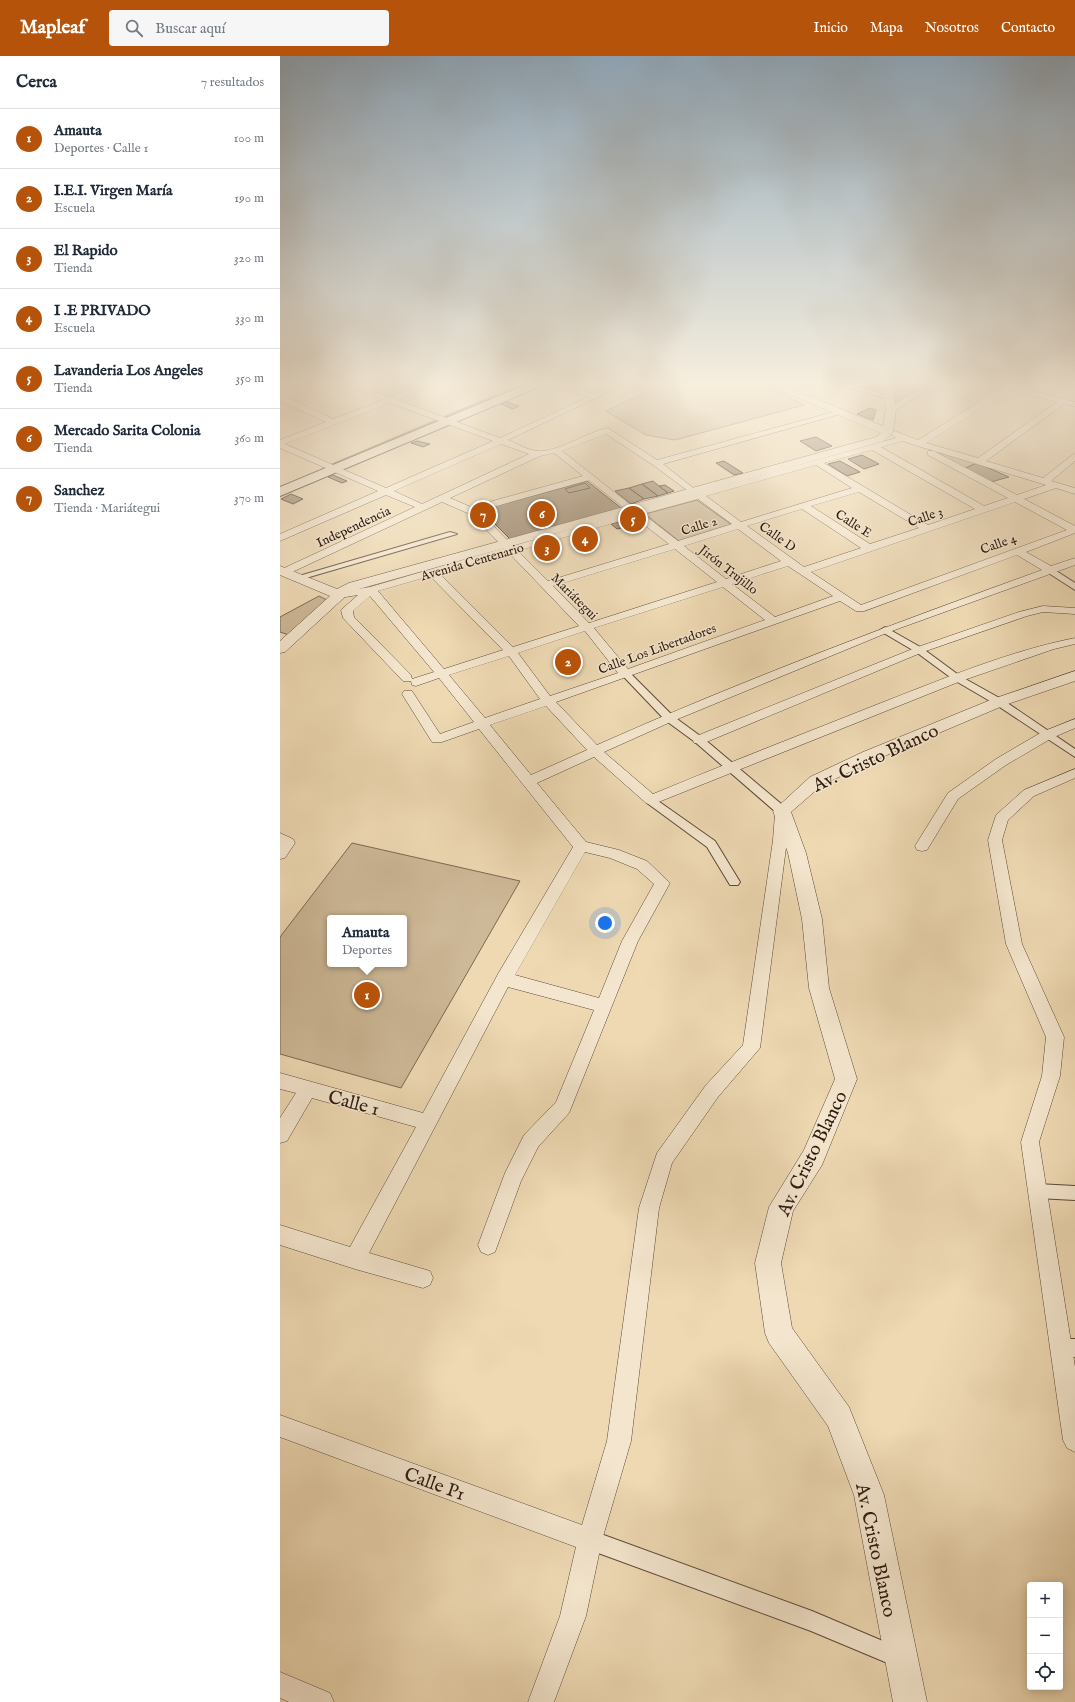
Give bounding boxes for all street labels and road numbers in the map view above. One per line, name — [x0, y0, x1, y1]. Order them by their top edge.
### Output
street label: Independencia — [314, 503, 394, 552]
street label: Calle 3 — [906, 504, 945, 531]
street label: Calle E — [832, 506, 874, 542]
street label: Calle 2 — [679, 513, 720, 540]
street label: Calle D — [755, 518, 799, 556]
street label: Calle 4 — [978, 530, 1019, 559]
street label: Avenida Centenario — [418, 540, 526, 586]
street label: Jirón Trujillo — [693, 540, 761, 599]
street label: Mariátegui — [547, 570, 601, 624]
street label: Calle Los Libertadores — [596, 620, 719, 679]
street label: Av. Cristo Blanco — [808, 719, 943, 799]
street label: Calle 1 — [325, 1086, 382, 1122]
street label: Av. Cristo Blanco — [772, 1087, 853, 1221]
street label: Calle P1 — [401, 1463, 468, 1507]
street label: Av. Cristo Blanco — [849, 1480, 901, 1620]

